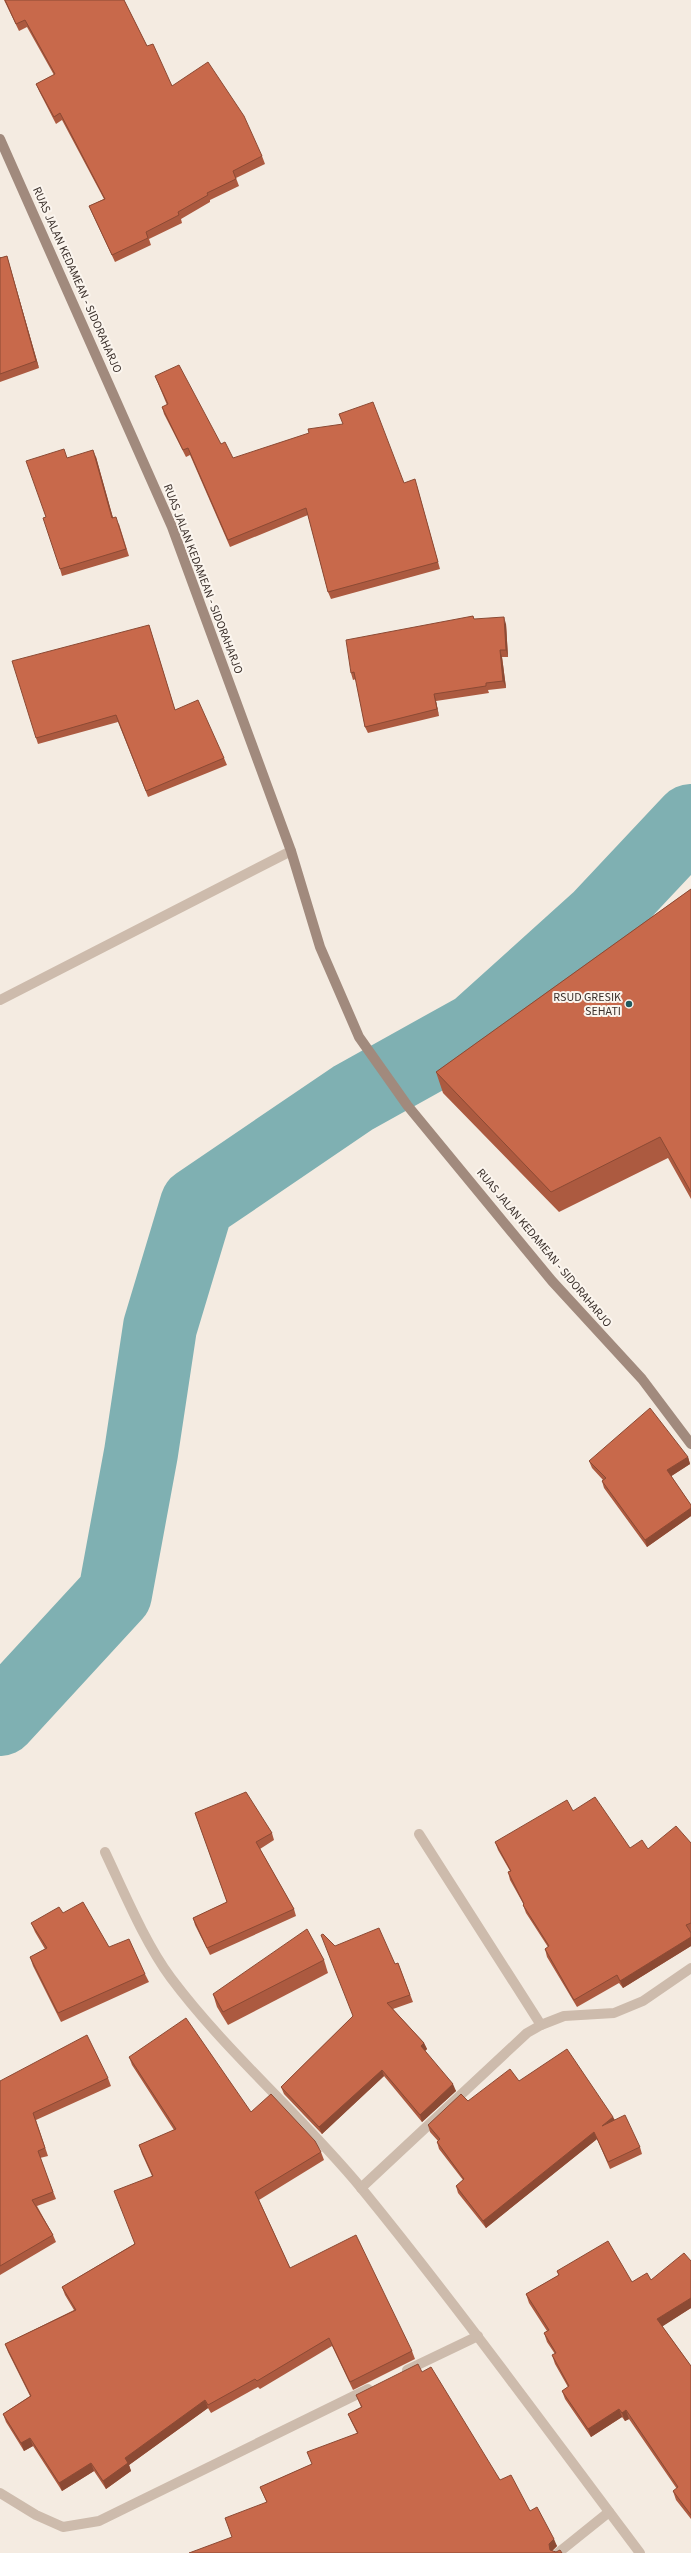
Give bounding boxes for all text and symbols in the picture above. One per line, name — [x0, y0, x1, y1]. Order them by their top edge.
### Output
street label: RUAS JALAN KEDAMEAN - SIDORAHARJO — [28, 184, 126, 376]
street label: RUAS JALAN KEDAMEAN - SIDORAHARJO — [159, 482, 247, 677]
place label: RSUD GRESIK SEHATI — [553, 989, 621, 1020]
marker: RSUD GRESIK SEHATI — [624, 999, 634, 1009]
street label: RUAS JALAN KEDAMEAN - SIDORAHARJO — [472, 1165, 616, 1331]

